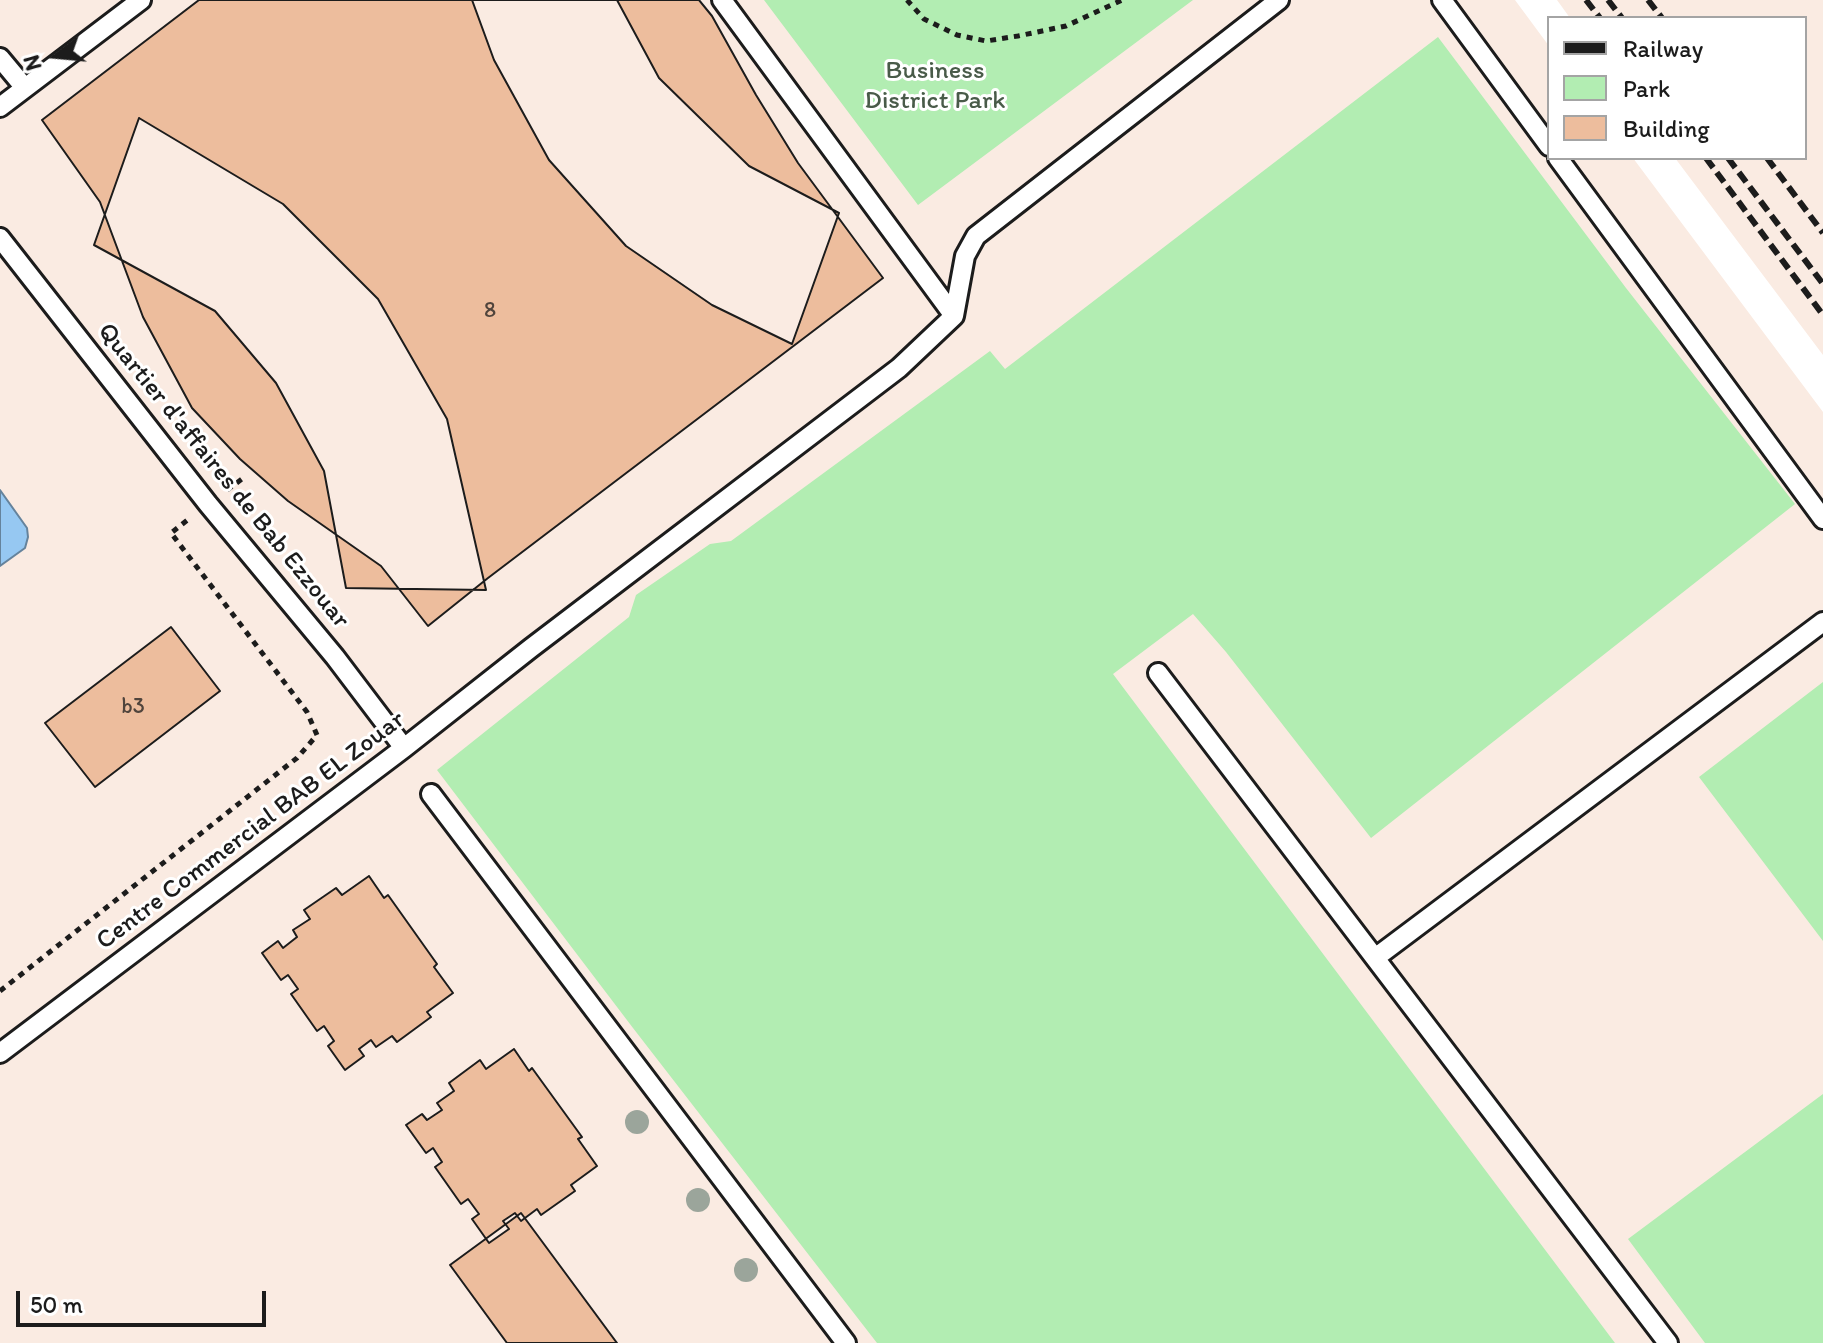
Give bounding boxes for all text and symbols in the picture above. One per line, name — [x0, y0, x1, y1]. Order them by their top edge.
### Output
north arrow — [16, 16, 96, 96]
legend — [1547, 16, 1807, 160]
text: Railway — [1623, 34, 1703, 63]
text: N — [17, 52, 47, 74]
park label: Business District Park — [864, 55, 1006, 116]
text: Park — [1623, 74, 1670, 103]
text: Building — [1623, 114, 1710, 143]
house number: 8 — [484, 298, 496, 324]
street label: Quartier d'affaires de Bab Ezzouar — [90, 317, 356, 635]
house number: b3 — [121, 694, 145, 720]
street label: Centre Commercial BAB EL Zouar — [91, 705, 411, 957]
scale bar — [20, 1275, 270, 1325]
text: 50 m — [30, 1290, 83, 1319]

